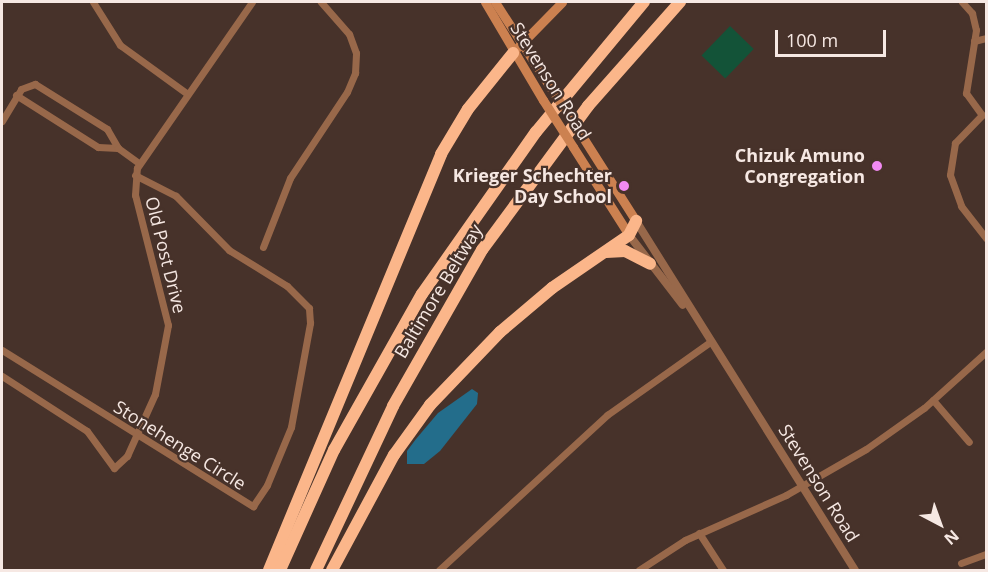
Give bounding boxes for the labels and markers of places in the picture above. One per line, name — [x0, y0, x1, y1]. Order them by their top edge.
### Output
place label: Chizuk Amuno Congregation — [735, 145, 865, 188]
marker: Chizuk Amuno Congregation — [870, 159, 884, 173]
place label: Krieger Schechter Day School — [453, 165, 612, 207]
marker: Krieger Schechter Day School — [617, 179, 631, 193]

